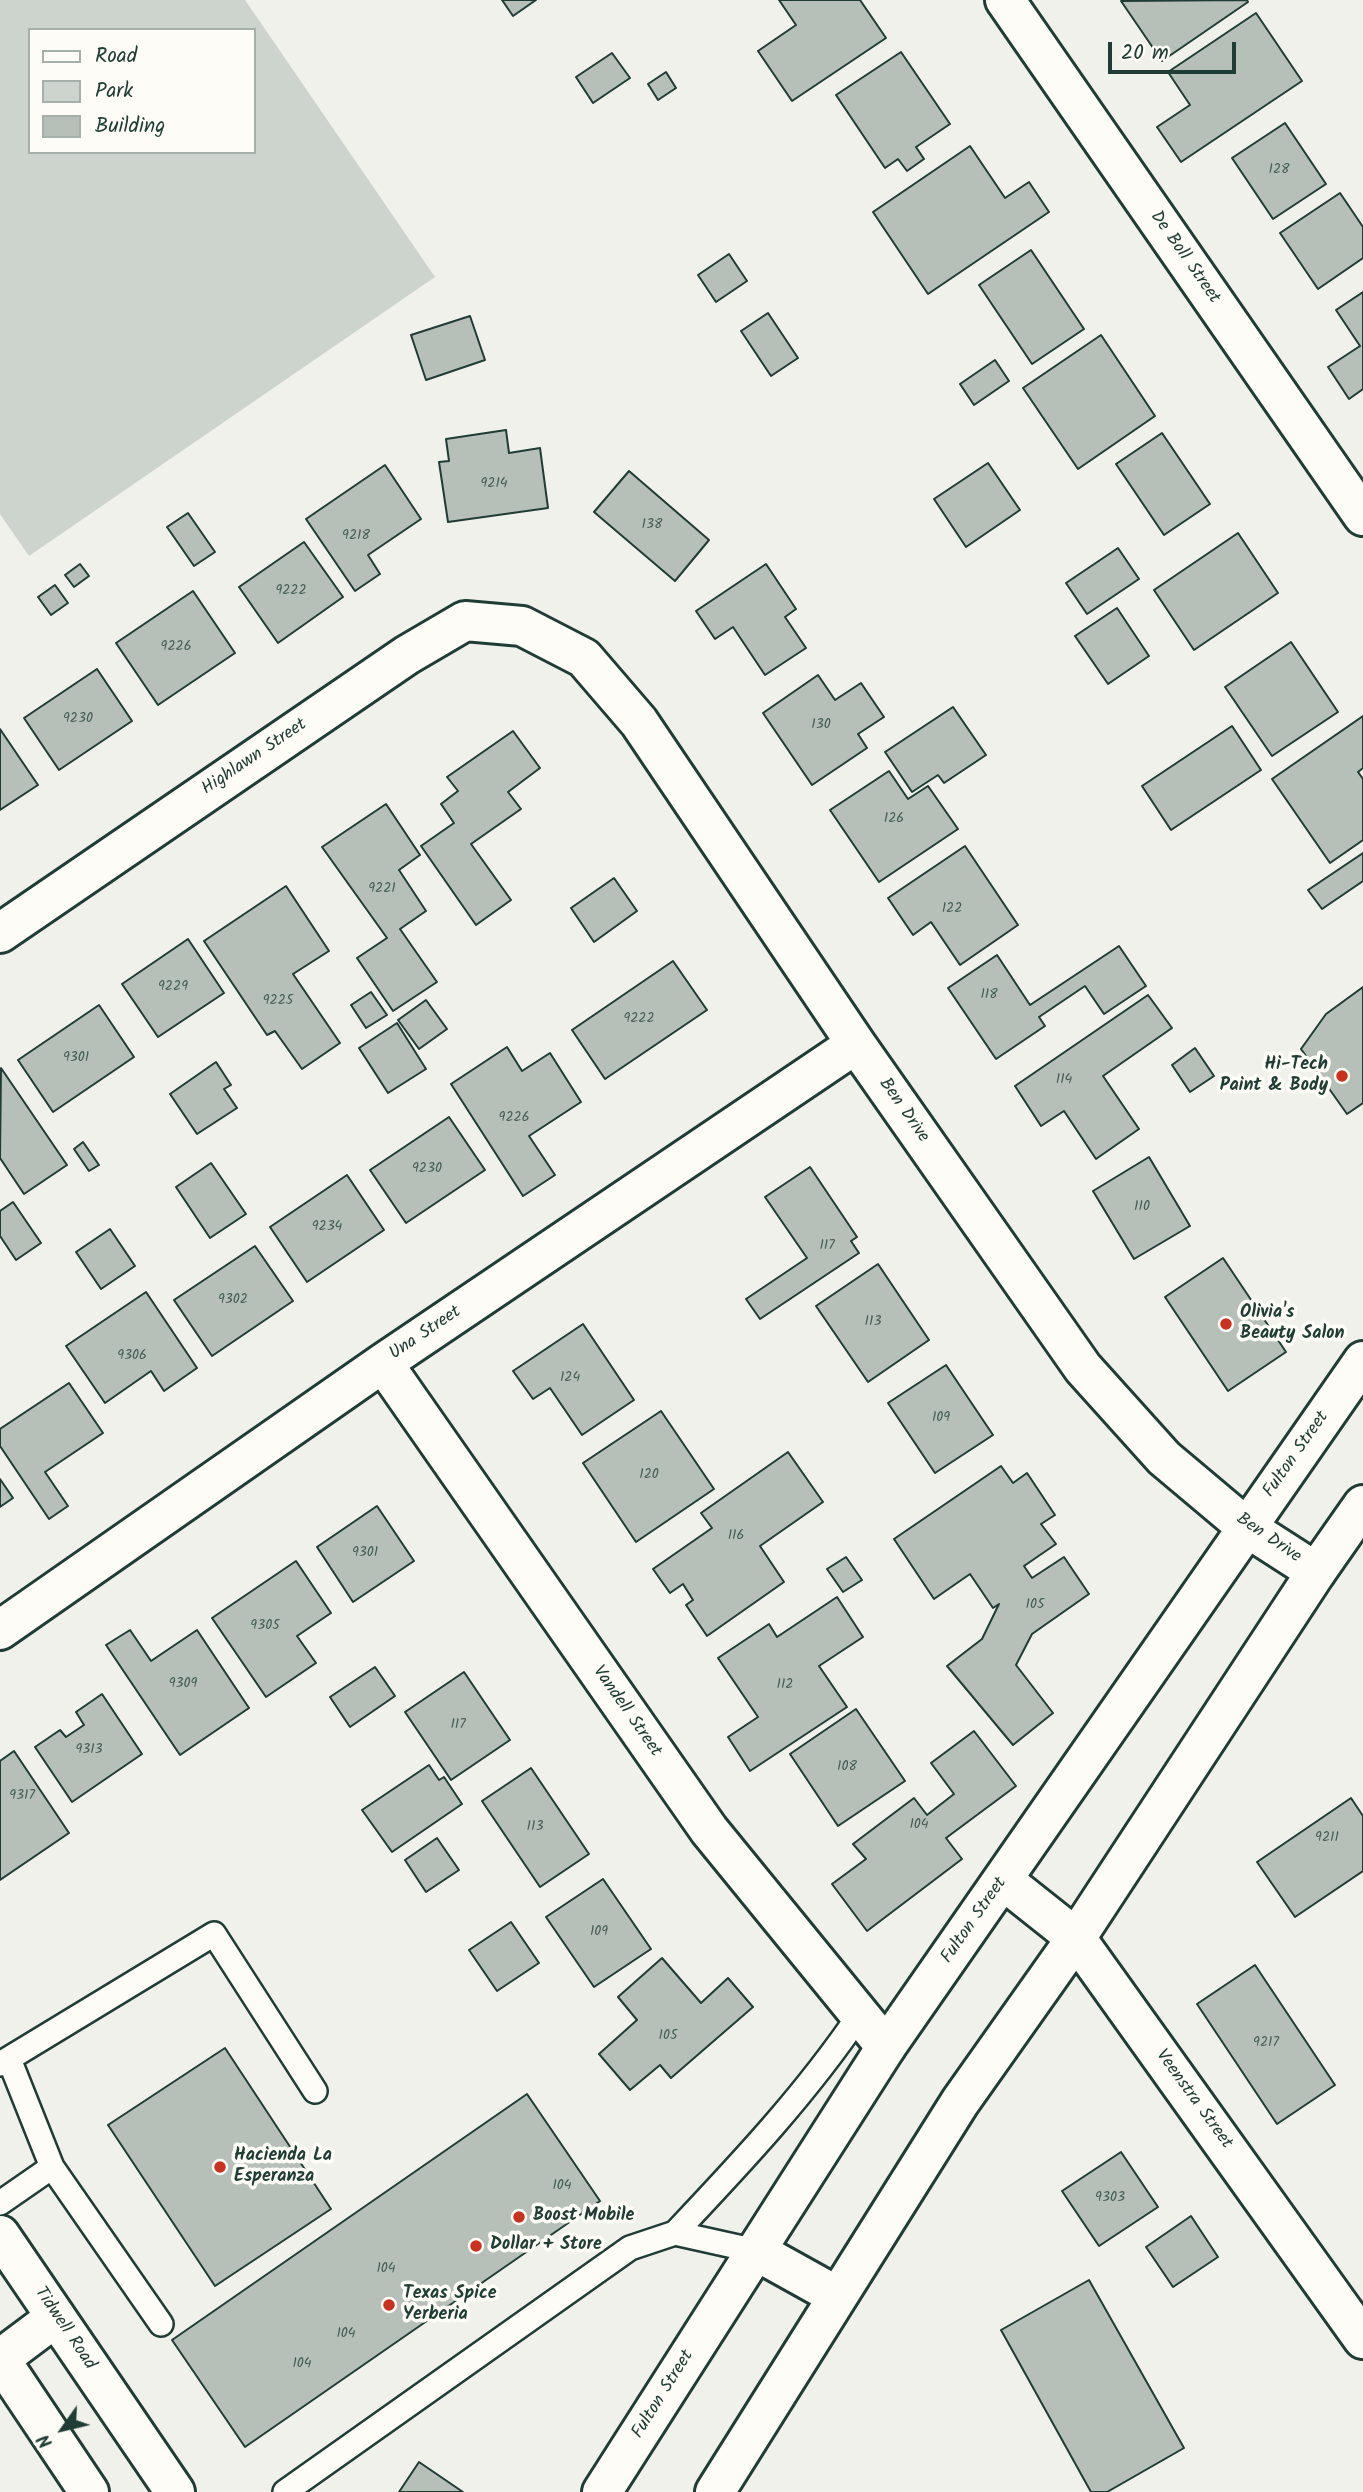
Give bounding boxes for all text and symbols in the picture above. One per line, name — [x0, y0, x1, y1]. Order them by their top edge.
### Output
legend — [28, 28, 256, 154]
scale bar — [1111, 28, 1239, 72]
text: 20 m — [1121, 37, 1169, 70]
text: Road — [95, 40, 137, 73]
text: Park — [95, 75, 133, 108]
text: Building — [95, 110, 165, 143]
house number: 128 — [1269, 163, 1289, 179]
street label: De Boll Street — [1144, 207, 1224, 309]
house number: 9214 — [480, 477, 508, 493]
house number: 138 — [642, 518, 662, 534]
house number: 9218 — [342, 529, 370, 545]
house number: 9222 — [275, 584, 307, 600]
house number: 9226 — [161, 640, 191, 656]
house number: 9230 — [63, 712, 93, 728]
street label: Highlawn Street — [198, 715, 312, 801]
house number: 130 — [811, 718, 831, 734]
house number: 126 — [884, 812, 904, 828]
house number: 9221 — [368, 882, 396, 898]
house number: 122 — [942, 902, 962, 918]
house number: 9229 — [158, 980, 188, 996]
house number: 118 — [980, 988, 998, 1004]
house number: 9225 — [263, 994, 293, 1010]
house number: 9222 — [623, 1012, 655, 1028]
house number: 9301 — [63, 1051, 89, 1067]
place label: Hi-Tech Paint & Body — [1220, 1055, 1328, 1098]
marker: Hi-Tech Paint & Body — [1334, 1068, 1350, 1084]
house number: 114 — [1056, 1073, 1072, 1089]
street label: Ben Drive — [873, 1075, 933, 1147]
house number: 9226 — [499, 1111, 529, 1127]
house number: 9230 — [412, 1162, 442, 1178]
house number: 110 — [1134, 1200, 1150, 1216]
house number: 9234 — [312, 1220, 342, 1236]
house number: 117 — [819, 1239, 835, 1255]
house number: 9302 — [218, 1293, 248, 1309]
street label: Una Street — [386, 1302, 466, 1366]
place label: Olivia's Beauty Salon — [1240, 1303, 1344, 1346]
house number: 113 — [865, 1315, 881, 1331]
marker: Olivia's Beauty Salon — [1218, 1316, 1234, 1332]
house number: 9306 — [117, 1349, 147, 1365]
house number: 124 — [560, 1371, 580, 1387]
street label: Fulton Street — [1259, 1408, 1335, 1502]
house number: 109 — [932, 1411, 950, 1427]
house number: 120 — [639, 1468, 659, 1484]
street label: Ben Drive — [1231, 1509, 1305, 1569]
house number: 116 — [728, 1529, 744, 1545]
house number: 9301 — [352, 1546, 378, 1562]
house number: 105 — [1026, 1598, 1044, 1614]
house number: 9305 — [250, 1619, 280, 1635]
street label: Vandell Street — [587, 1662, 665, 1762]
house number: 9309 — [169, 1677, 197, 1693]
house number: 112 — [777, 1678, 793, 1694]
house number: 117 — [450, 1718, 466, 1734]
house number: 9313 — [75, 1743, 103, 1759]
house number: 108 — [837, 1760, 857, 1776]
house number: 9317 — [9, 1789, 35, 1805]
house number: 104 — [909, 1818, 929, 1834]
house number: 113 — [527, 1820, 543, 1836]
house number: 9211 — [1315, 1831, 1339, 1847]
street label: Fulton Street — [937, 1874, 1013, 1968]
house number: 109 — [590, 1925, 608, 1941]
house number: 105 — [659, 2029, 677, 2045]
house number: 9217 — [1253, 2036, 1279, 2052]
street label: Veenstra Street — [1150, 2046, 1236, 2154]
place label: Hacienda La Esperanza — [234, 2146, 332, 2188]
marker: Hacienda La Esperanza — [212, 2159, 228, 2175]
house number: 104 — [552, 2179, 572, 2195]
house number: 9303 — [1095, 2191, 1125, 2207]
place label: Boost Mobile — [533, 2206, 634, 2228]
marker: Boost Mobile — [511, 2209, 527, 2225]
place label: Dollar + Store — [490, 2235, 602, 2257]
marker: Dollar + Store — [468, 2238, 484, 2254]
house number: 104 — [376, 2262, 396, 2278]
street label: Tidwell Road — [28, 2283, 100, 2375]
place label: Texas Spice Yerberia — [403, 2284, 497, 2326]
marker: Texas Spice Yerberia — [381, 2297, 397, 2313]
house number: 104 — [336, 2327, 356, 2343]
street label: Fulton Street — [628, 2347, 700, 2443]
house number: 104 — [292, 2357, 312, 2373]
north arrow — [28, 2394, 98, 2464]
text: N — [30, 2427, 61, 2454]

